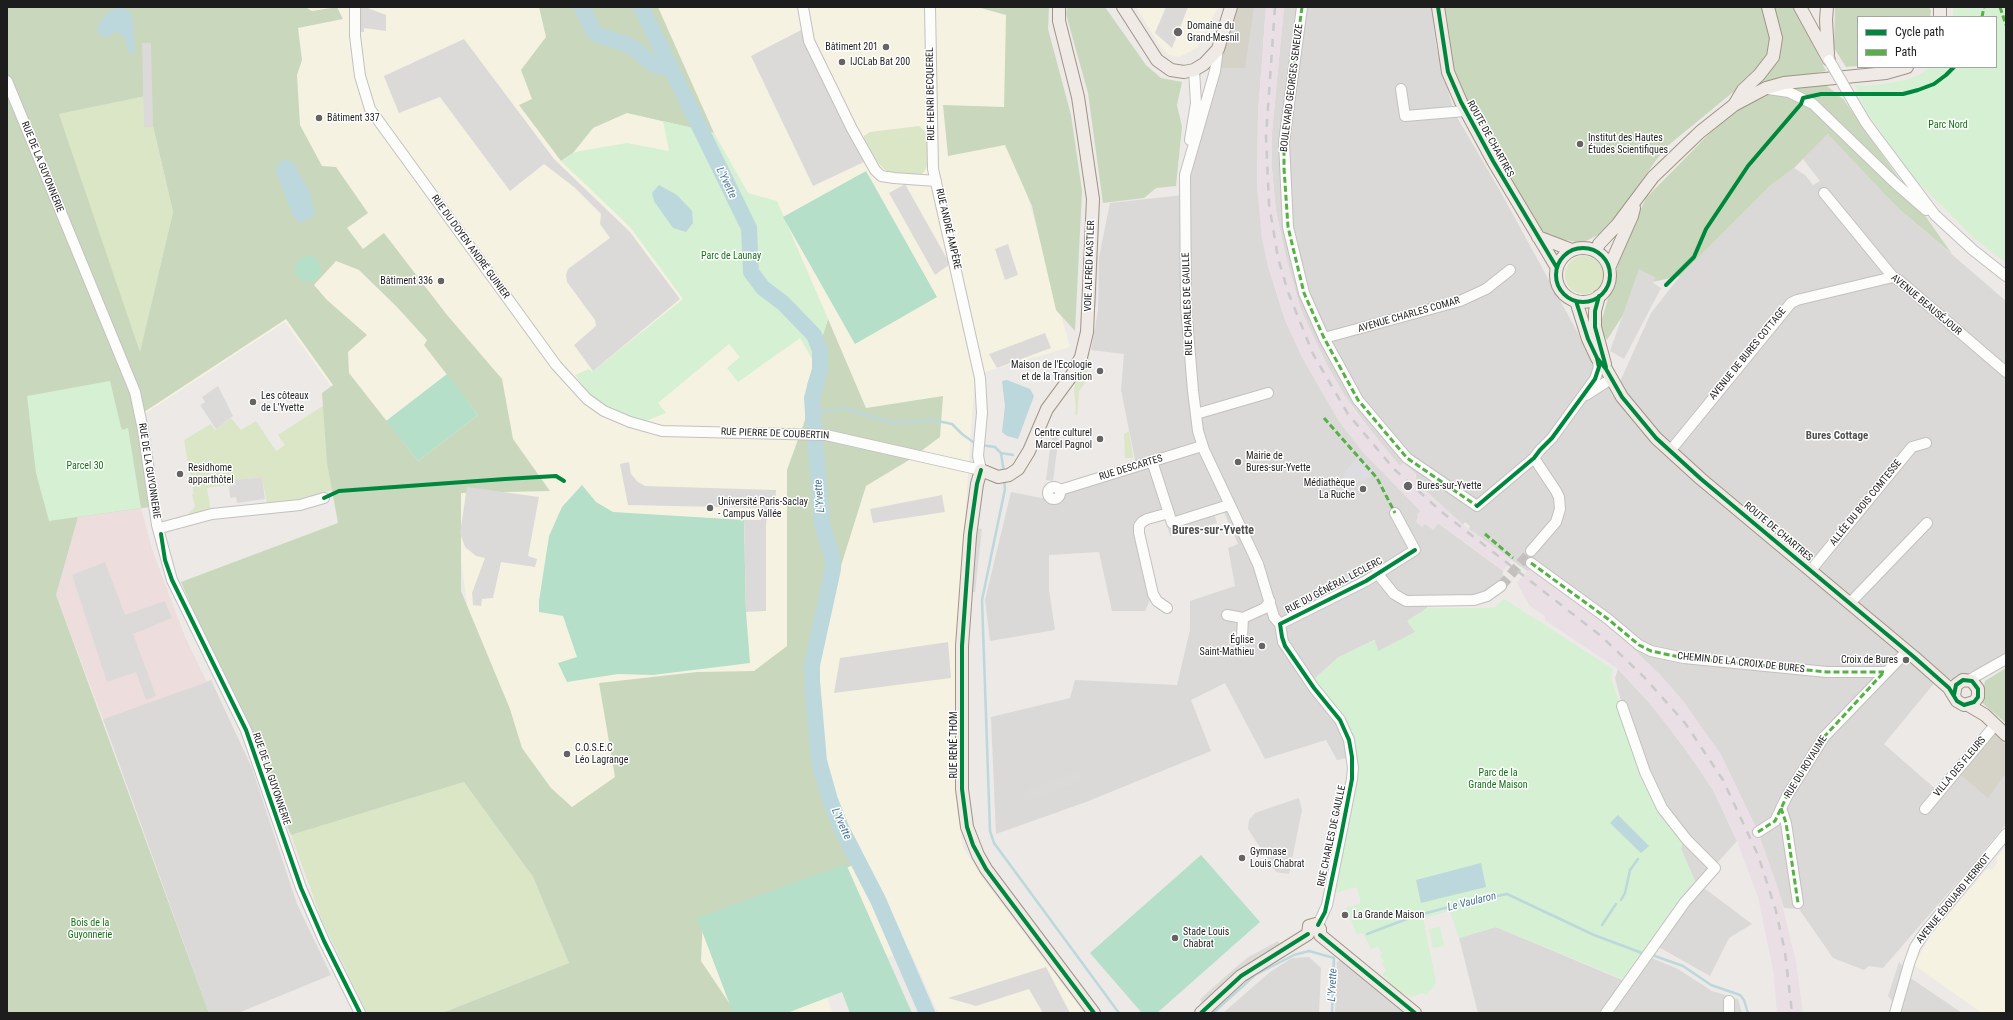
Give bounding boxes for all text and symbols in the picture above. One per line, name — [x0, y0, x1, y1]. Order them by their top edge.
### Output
legend — [1857, 16, 1997, 68]
place label: Domaine du Grand-Mesnil — [1187, 20, 1239, 44]
street label: BOULEVARD GEORGES SENEUZE — [1278, 23, 1306, 153]
text: Cycle path — [1895, 25, 1944, 39]
marker: Domaine du Grand-Mesnil — [1172, 26, 1184, 38]
place label: Bâtiment 201 — [825, 41, 878, 53]
marker: Bâtiment 201 — [881, 42, 891, 52]
text: Path — [1895, 45, 1917, 59]
street label: RUE HENRI BECQUEREL — [924, 47, 938, 141]
place label: IJCLab Bat 200 — [850, 56, 910, 68]
marker: IJCLab Bat 200 — [837, 57, 847, 67]
street label: ROUTE DE CHARTRES — [1464, 99, 1516, 179]
place label: Bâtiment 337 — [327, 112, 380, 124]
marker: Bâtiment 337 — [314, 113, 324, 123]
park label: Parc Nord — [1928, 119, 1968, 131]
street label: RUE DE LA GUYONNERIE — [18, 120, 66, 214]
place label: Institut des Hautes Études Scientifiques — [1588, 132, 1668, 156]
marker: Institut des Hautes Études Scientifiques — [1575, 139, 1585, 149]
water label: L'Yvette — [713, 165, 739, 201]
street label: RUE ANDRÉ AMPÈRE — [933, 187, 963, 271]
street label: RUE DU DOYEN ANDRÉ GUINIER — [428, 193, 512, 301]
street label: VOIE ALFRED KASTLER — [1082, 220, 1098, 312]
park label: Parc de Launay — [701, 250, 761, 262]
street label: RUE CHARLES DE GAULLE — [1180, 252, 1196, 356]
street label: AVENUE BEAUSÉJOUR — [1888, 272, 1964, 338]
place label: Bâtiment 336 — [380, 275, 433, 287]
marker: Bâtiment 336 — [436, 276, 446, 286]
street label: AVENUE CHARLES COMAR — [1357, 295, 1461, 335]
street label: AVENUE DE BURES COTTAGE — [1707, 306, 1789, 402]
place label: Maison de l'Ecologie et de la Transition — [1011, 359, 1092, 382]
marker: Maison de l'Ecologie et de la Transition — [1095, 366, 1105, 376]
place label: Les côteaux de L'Yvette — [261, 390, 309, 414]
marker: Les côteaux de L'Yvette — [248, 397, 258, 407]
street label: RUE DE LA GUYONNERIE — [135, 422, 163, 520]
street label: RUE PIERRE DE COUBERTIN — [721, 426, 829, 442]
place label: Centre culturel Marcel Pagnol — [1034, 427, 1092, 450]
district label: Bures Cottage — [1806, 429, 1868, 443]
marker: Centre culturel Marcel Pagnol — [1095, 434, 1105, 444]
place label: Mairie de Bures-sur-Yvette — [1246, 450, 1311, 474]
street label: RUE DESCARTES — [1098, 453, 1164, 483]
marker: Mairie de Bures-sur-Yvette — [1233, 457, 1243, 467]
street label: ALLÉE DU BOIS COMTESSE — [1828, 458, 1904, 548]
park label: Parcel 30 — [66, 460, 104, 472]
place label: Residhome apparthôtel — [188, 462, 233, 486]
marker: Residhome apparthôtel — [175, 469, 185, 479]
place label: Médiathèque La Ruche — [1304, 477, 1355, 500]
water label: L'Yvette — [812, 479, 828, 513]
marker: Bures-sur-Yvette — [1402, 480, 1414, 492]
place label: Bures-sur-Yvette — [1417, 480, 1482, 492]
marker: Médiathèque La Ruche — [1358, 484, 1368, 494]
place label: Université Paris-Saclay - Campus Vallée — [718, 496, 808, 520]
street label: ROUTE DE CHARTRES — [1741, 500, 1815, 564]
marker: Université Paris-Saclay - Campus Vallée — [705, 503, 715, 513]
district label: Bures-sur-Yvette — [1172, 524, 1254, 538]
street label: RUE DU GÉNÉRAL LECLERC — [1283, 555, 1385, 617]
place label: Église Saint-Mathieu — [1199, 634, 1254, 658]
marker: Église Saint-Mathieu — [1257, 641, 1267, 651]
street label: CHEMIN DE LA CROIX DE BURES — [1677, 650, 1805, 676]
place label: Croix de Bures — [1841, 654, 1898, 666]
marker: Croix de Bures — [1901, 655, 1911, 665]
street label: RUE RENÉ THOM — [948, 712, 960, 778]
street label: RUE DE LA GUYONNERIE — [250, 731, 292, 827]
street label: RUE DU ROYAUME — [1782, 733, 1830, 801]
street label: VILLA DES FLEURS — [1931, 735, 1989, 799]
place label: C.O.S.E.C Léo Lagrange — [575, 742, 628, 766]
marker: C.O.S.E.C Léo Lagrange — [562, 749, 572, 759]
park label: Parc de la Grande Maison — [1468, 767, 1528, 790]
street label: RUE CHARLES DE GAULLE — [1315, 784, 1349, 888]
water label: L'Yvette — [828, 806, 854, 842]
place label: Gymnase Louis Chabrat — [1250, 846, 1305, 870]
street label: AVENUE ÉDOUARD HERRIOT — [1914, 852, 1994, 946]
marker: Gymnase Louis Chabrat — [1237, 853, 1247, 863]
water label: Le Vaularon — [1446, 890, 1498, 914]
place label: La Grande Maison — [1353, 909, 1424, 921]
marker: La Grande Maison — [1340, 910, 1350, 920]
park label: Bois de la Guyonnerie — [68, 917, 112, 940]
place label: Stade Louis Chabrat — [1183, 926, 1229, 950]
marker: Stade Louis Chabrat — [1170, 933, 1180, 943]
water label: L'Yvette — [1326, 968, 1340, 1002]

